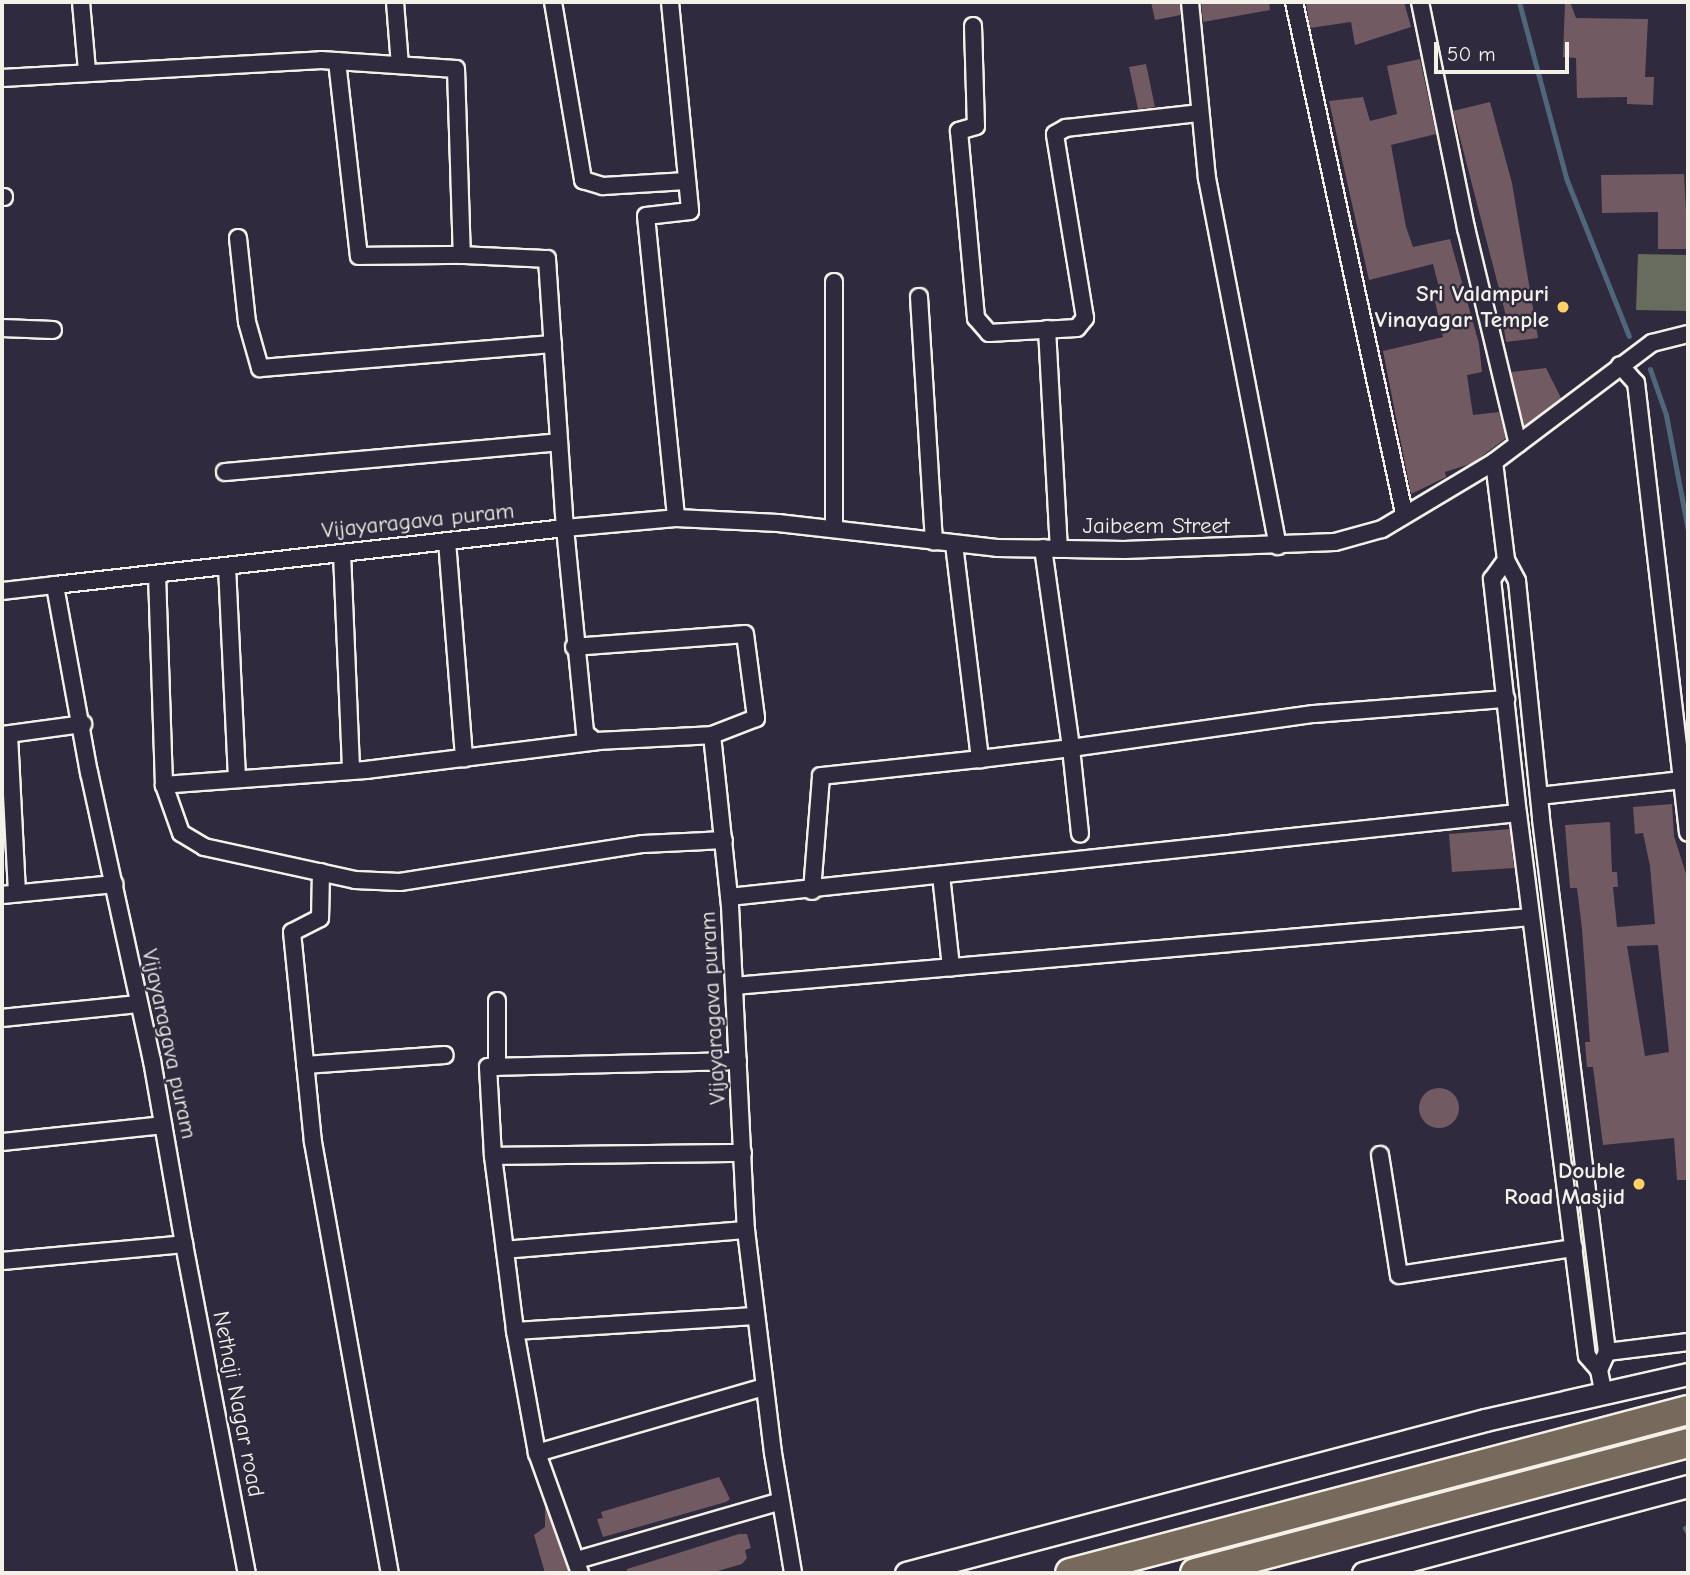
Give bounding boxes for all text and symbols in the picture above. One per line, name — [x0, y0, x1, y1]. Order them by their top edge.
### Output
scale bar — [1438, 28, 1573, 72]
text: 50 m — [1447, 42, 1496, 66]
place label: Sri Valampuri Vinayagar Temple — [1375, 280, 1549, 334]
marker: Sri Valampuri Vinayagar Temple — [1555, 299, 1571, 315]
street label: Vijayaragava puram — [320, 497, 516, 545]
street label: Jaibeem Street — [1082, 512, 1230, 540]
street label: Vijayaragava puram — [694, 911, 732, 1105]
street label: Vijayaragava puram — [135, 946, 203, 1142]
place label: Double Road Masjid — [1504, 1157, 1625, 1211]
marker: Double Road Masjid — [1631, 1176, 1647, 1192]
street label: Nethaji Nagar road — [206, 1309, 270, 1499]

